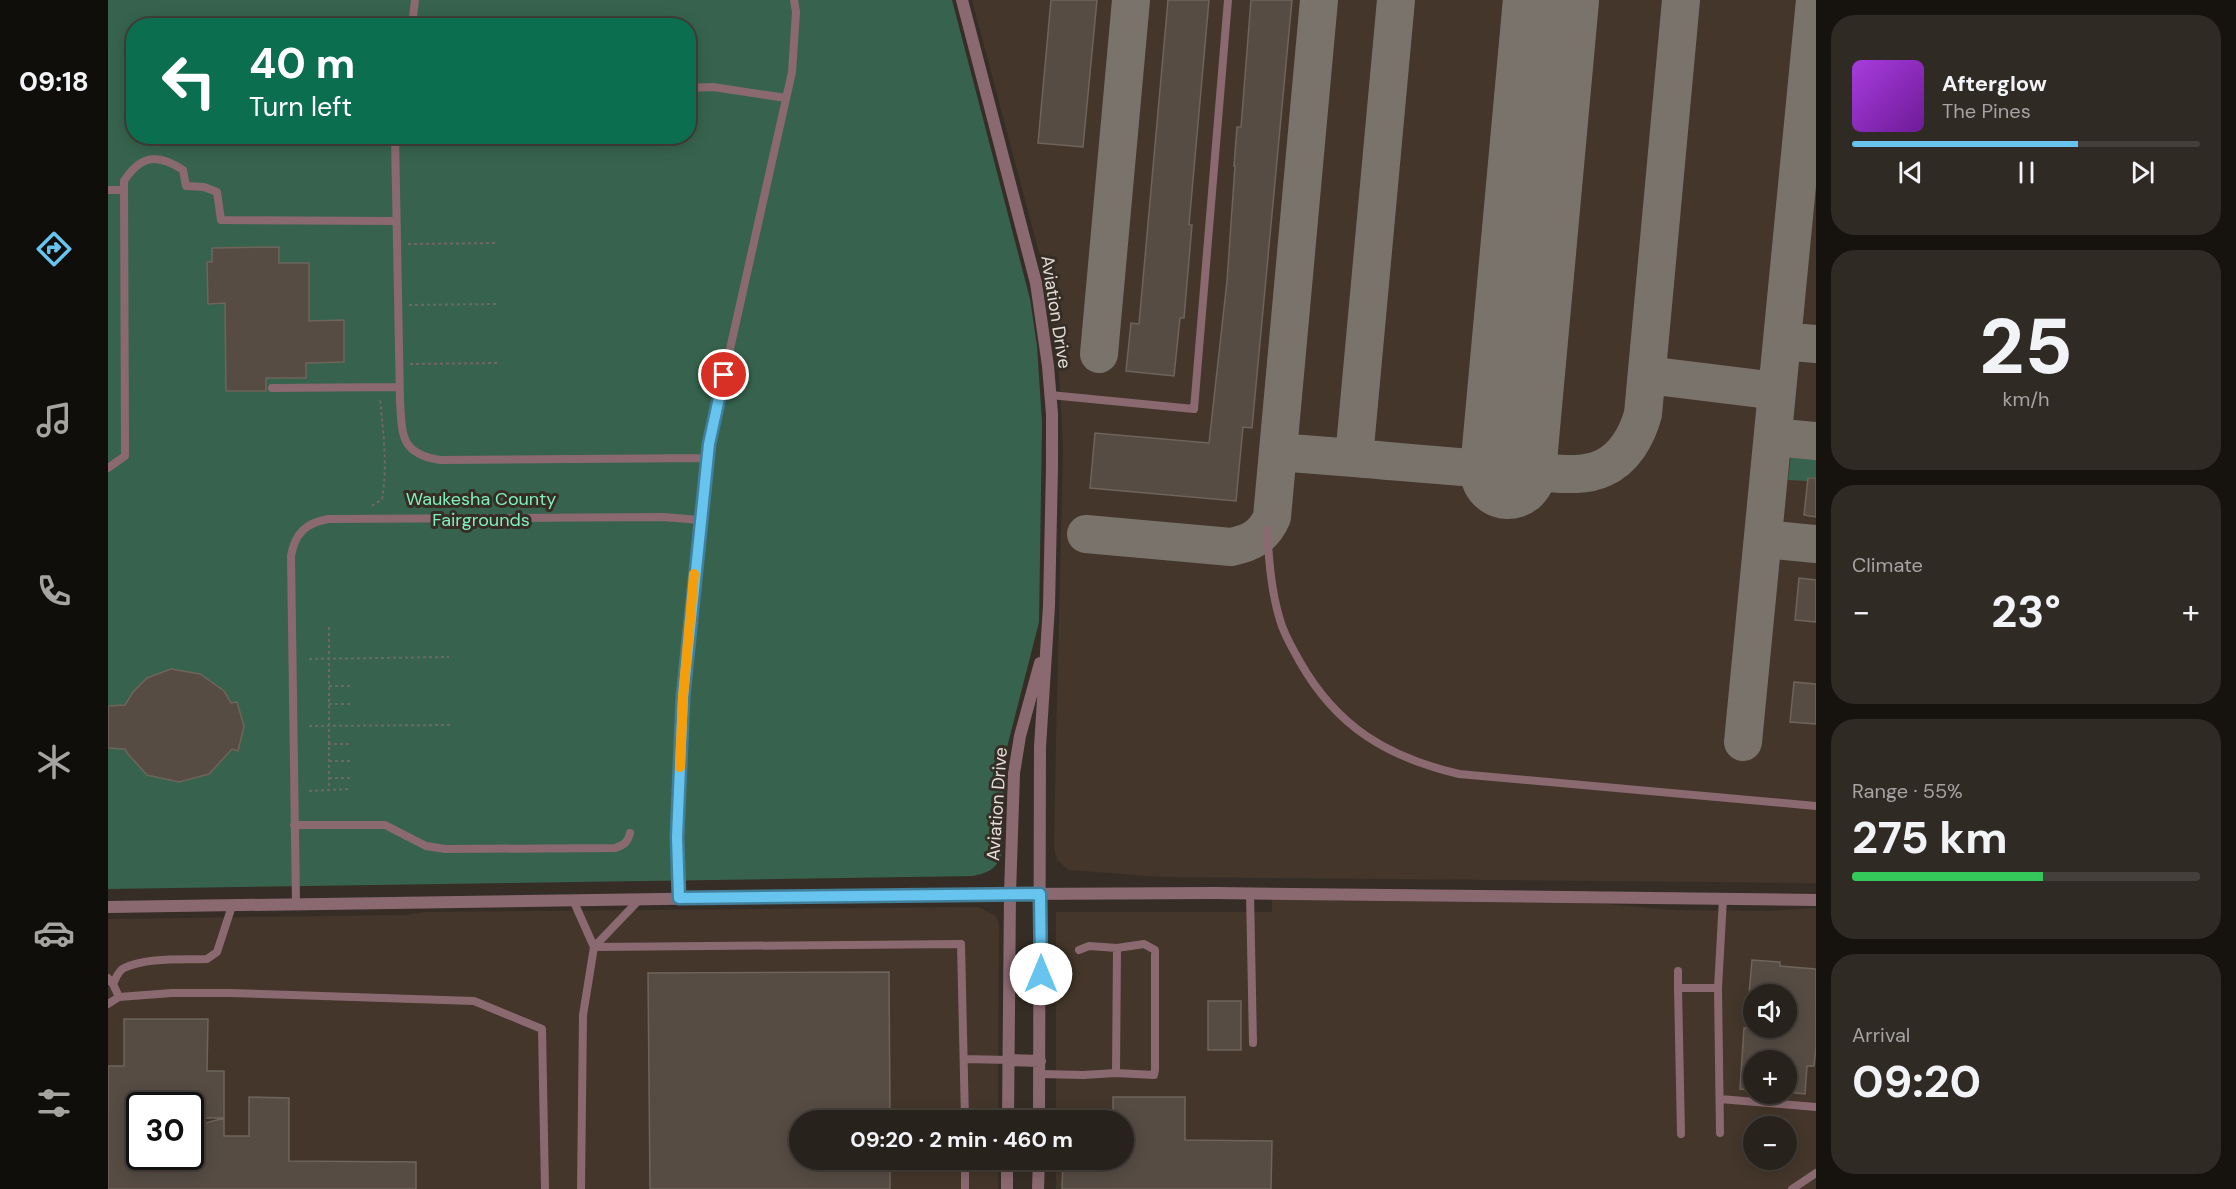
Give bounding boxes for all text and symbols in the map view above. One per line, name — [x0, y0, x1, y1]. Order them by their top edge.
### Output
text: 40 m — [249, 36, 355, 91]
icon: left — [150, 42, 228, 120]
text: 09:18 — [19, 64, 89, 99]
text: Afterglow — [1942, 69, 2047, 98]
text: Turn left — [249, 89, 352, 124]
text: The Pines — [1942, 98, 2031, 124]
icon: previous — [1894, 156, 1927, 189]
icon: pause — [2010, 156, 2043, 189]
icon: next — [2126, 156, 2159, 189]
icon: directions — [33, 228, 75, 270]
street label: Aviation Drive — [1035, 254, 1077, 370]
text: 25 — [1979, 296, 2073, 397]
pin — [698, 349, 749, 400]
icon: arrive — [707, 358, 740, 391]
text: km/h — [2002, 386, 2050, 412]
icon: music — [33, 399, 75, 441]
park label: Waukesha County Fairgrounds — [406, 487, 556, 532]
text: Climate — [1852, 552, 1923, 578]
icon: phone — [33, 570, 75, 612]
text: 23° — [1991, 582, 2061, 641]
text: − — [1852, 590, 1870, 633]
text: + — [2182, 590, 2200, 633]
icon: climate — [33, 741, 75, 783]
street label: Aviation Drive — [981, 746, 1013, 862]
text: Range · 55% — [1852, 778, 1963, 804]
text: 275 km — [1852, 808, 2008, 867]
icon: car — [33, 912, 75, 954]
position arrow — [1009, 942, 1073, 1006]
map controls — [1743, 984, 1797, 1170]
button: sound — [1743, 984, 1797, 1038]
text: Arrival — [1852, 1022, 1910, 1048]
button: + — [1743, 1050, 1797, 1104]
text: 09:20 — [1852, 1052, 1981, 1111]
icon: filters — [33, 1082, 75, 1124]
speed limit sign: 30 — [126, 1092, 204, 1170]
button: − — [1743, 1116, 1797, 1170]
text: 09:20 · 2 min · 460 m — [850, 1125, 1073, 1154]

